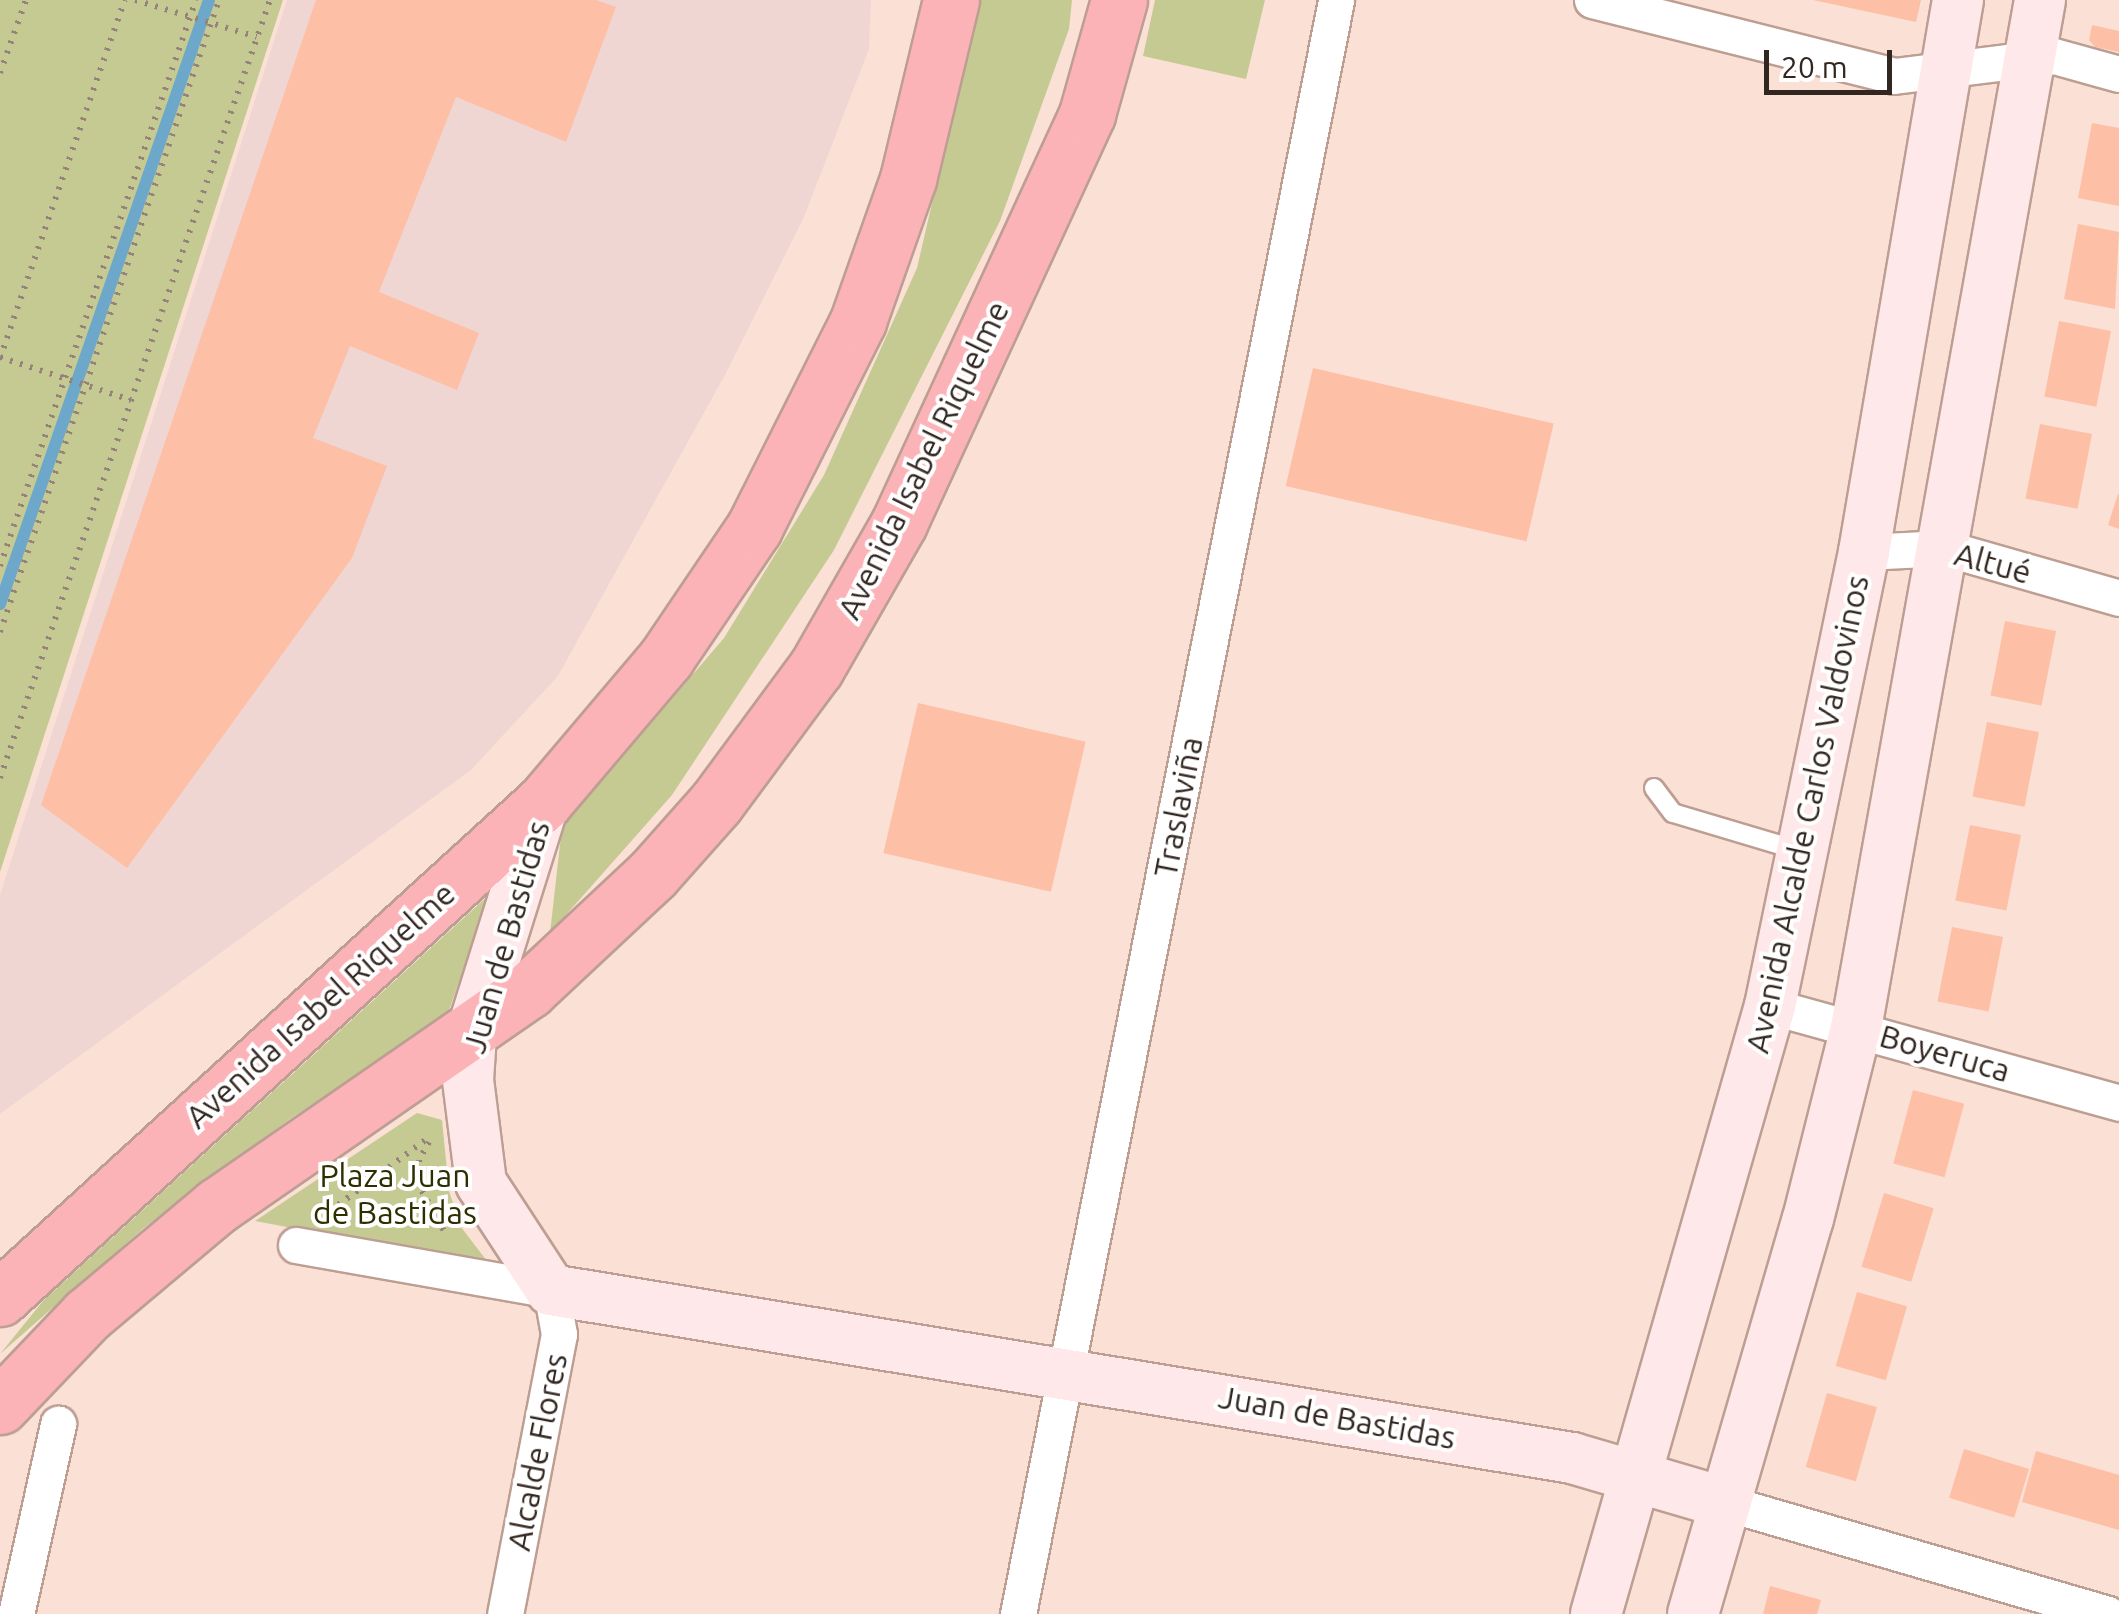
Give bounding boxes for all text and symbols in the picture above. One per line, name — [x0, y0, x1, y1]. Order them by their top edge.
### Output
scale bar — [1769, 30, 1896, 92]
text: 20 m — [1781, 50, 1848, 84]
street label: Avenida Isabel Riquelme — [829, 295, 1017, 625]
street label: Altué — [1951, 534, 2035, 592]
street label: Avenida Alcalde Carlos Valdovinos — [1738, 572, 1876, 1056]
street label: Traslaviña — [1146, 734, 1210, 880]
street label: Juan de Bastidas — [454, 816, 558, 1058]
street label: Avenida Isabel Riquelme — [178, 874, 462, 1136]
street label: Boyeruca — [1875, 1016, 2015, 1090]
park label: Plaza Juan de Bastidas — [313, 1157, 477, 1232]
street label: Alcalde Flores — [499, 1350, 575, 1554]
street label: Juan de Bastidas — [1216, 1377, 1458, 1457]

